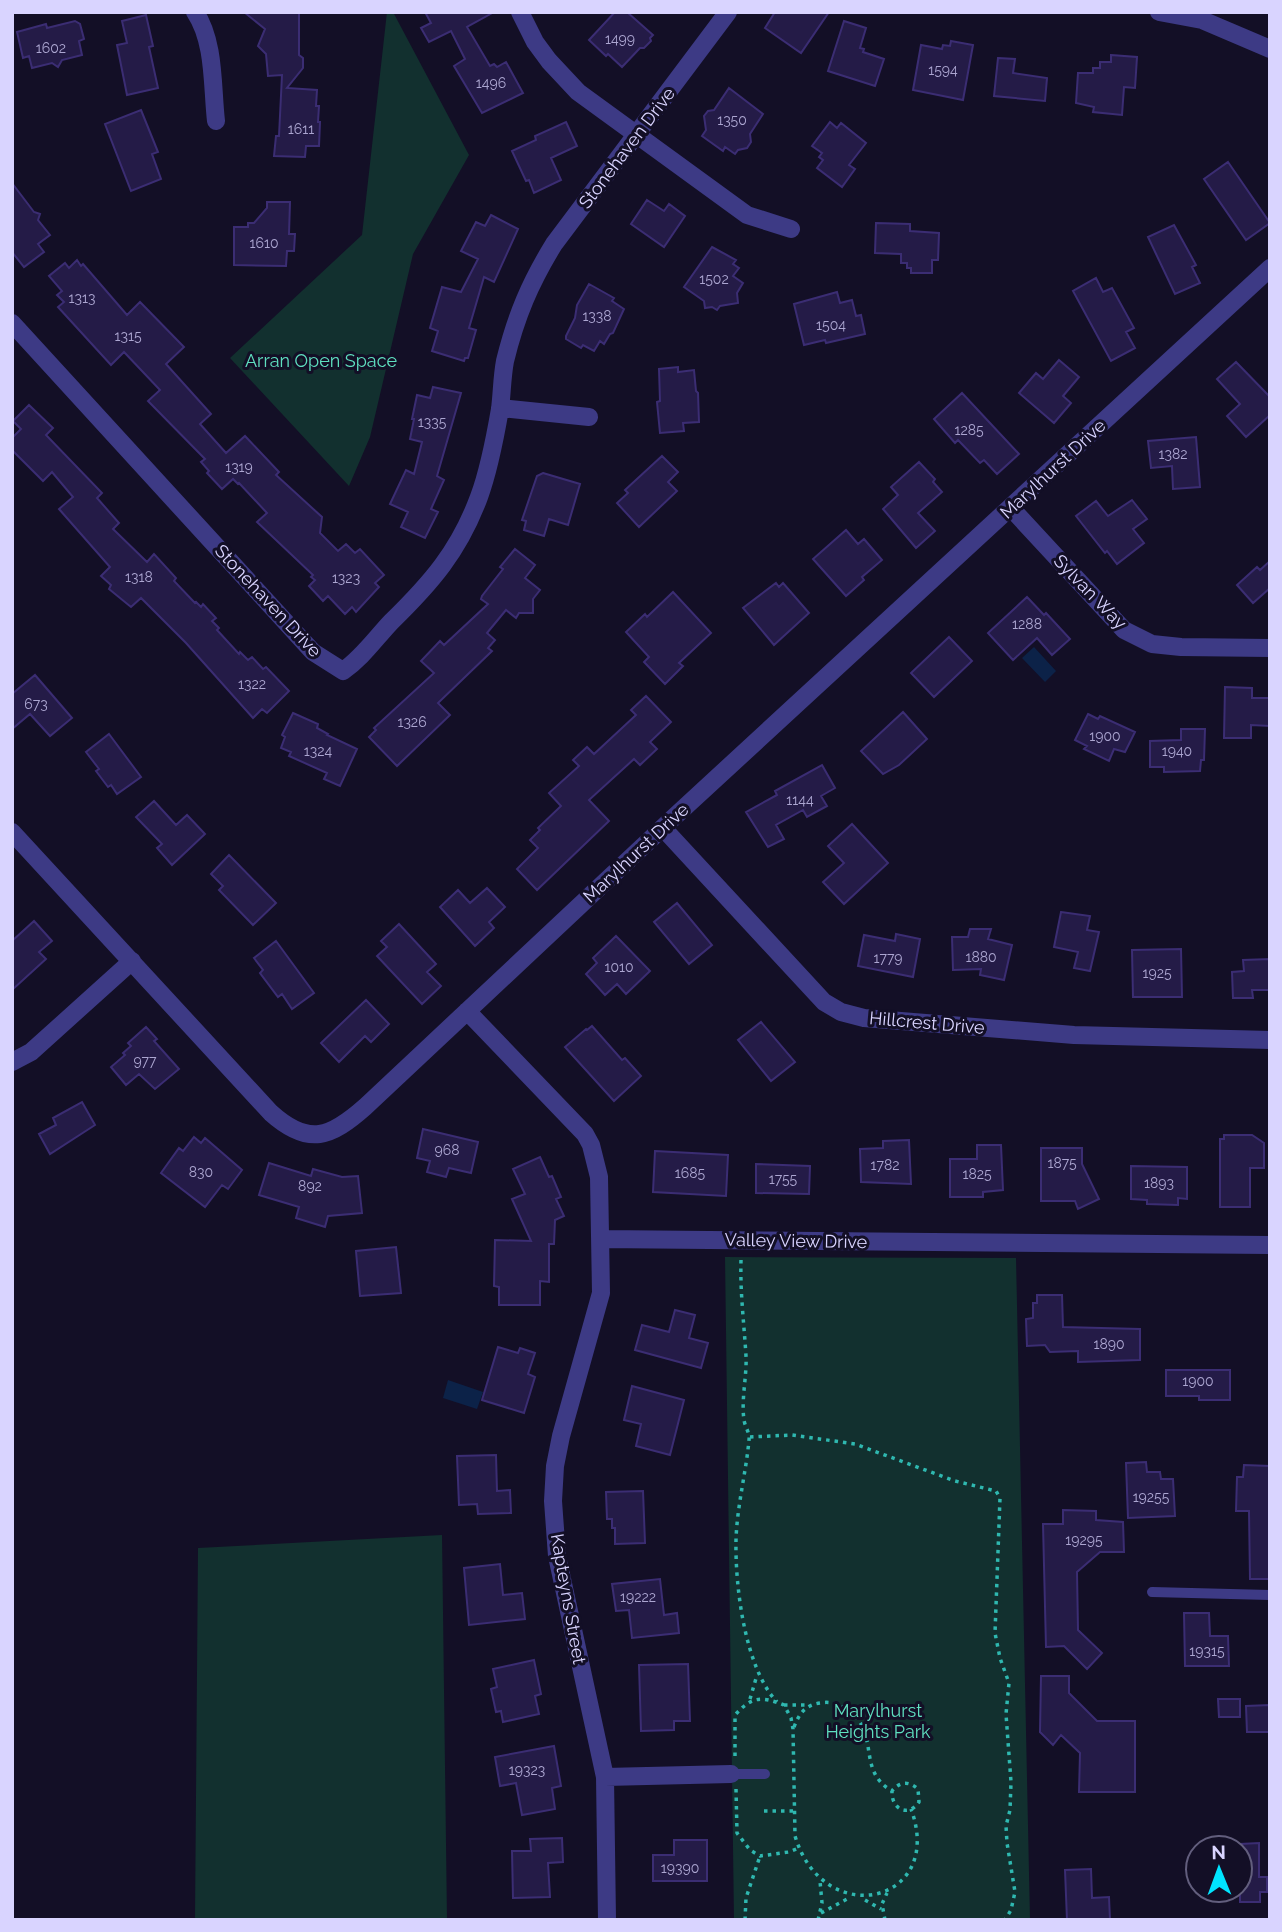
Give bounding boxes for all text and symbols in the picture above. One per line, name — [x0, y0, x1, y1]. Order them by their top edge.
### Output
house number: 1499 — [605, 31, 635, 47]
house number: 1602 — [36, 40, 66, 56]
house number: 1594 — [928, 62, 958, 78]
house number: 1496 — [476, 75, 506, 91]
street label: Stonehaven Drive — [574, 83, 679, 212]
house number: 1350 — [717, 112, 747, 128]
house number: 1611 — [288, 121, 314, 137]
house number: 1610 — [250, 235, 279, 251]
house number: 1502 — [699, 271, 729, 287]
house number: 1313 — [69, 290, 95, 306]
house number: 1338 — [582, 308, 612, 324]
house number: 1504 — [816, 317, 846, 333]
house number: 1315 — [114, 328, 142, 344]
park label: Arran Open Space — [245, 350, 397, 371]
house number: 1335 — [418, 414, 447, 430]
street label: Marylhurst Drive — [996, 414, 1110, 523]
house number: 1285 — [954, 422, 984, 438]
house number: 1382 — [1158, 446, 1188, 462]
house number: 1319 — [225, 459, 253, 475]
street label: Stonehaven Drive — [211, 540, 326, 662]
street label: Sylvan Way — [1050, 550, 1131, 634]
house number: 1318 — [125, 569, 153, 585]
house number: 1323 — [332, 570, 360, 586]
house number: 1288 — [1012, 616, 1042, 632]
house number: 1322 — [238, 676, 266, 692]
house number: 673 — [24, 696, 48, 712]
house number: 1326 — [397, 714, 427, 730]
house number: 1900 — [1089, 728, 1121, 744]
house number: 1324 — [304, 743, 333, 759]
house number: 1940 — [1162, 743, 1192, 759]
house number: 1144 — [786, 792, 814, 808]
street label: Marylhurst Drive — [579, 798, 693, 907]
house number: 1880 — [965, 949, 997, 965]
house number: 1779 — [873, 950, 903, 966]
house number: 1010 — [604, 959, 634, 975]
house number: 1925 — [1142, 965, 1172, 981]
street label: Hillcrest Drive — [868, 1007, 986, 1038]
house number: 977 — [133, 1053, 157, 1069]
house number: 968 — [435, 1142, 459, 1158]
house number: 1875 — [1047, 1155, 1077, 1171]
house number: 1782 — [870, 1157, 900, 1173]
house number: 830 — [189, 1164, 213, 1180]
house number: 1685 — [675, 1165, 706, 1181]
house number: 1825 — [962, 1166, 992, 1182]
house number: 1755 — [769, 1171, 798, 1187]
house number: 1893 — [1144, 1175, 1174, 1191]
house number: 892 — [298, 1178, 322, 1194]
street label: Valley View Drive — [725, 1229, 868, 1252]
house number: 1890 — [1093, 1336, 1125, 1352]
house number: 1900 — [1182, 1373, 1214, 1389]
house number: 19255 — [1133, 1489, 1170, 1505]
street label: Kapteyns Street — [547, 1532, 590, 1666]
house number: 19295 — [1065, 1532, 1103, 1548]
house number: 19222 — [620, 1589, 656, 1605]
house number: 19315 — [1189, 1643, 1225, 1659]
park label: Marylhurst Heights Park — [825, 1700, 931, 1742]
house number: 19323 — [509, 1762, 545, 1778]
north arrow — [1184, 1834, 1254, 1904]
text: N — [1211, 1841, 1226, 1863]
house number: 19390 — [661, 1860, 699, 1876]

